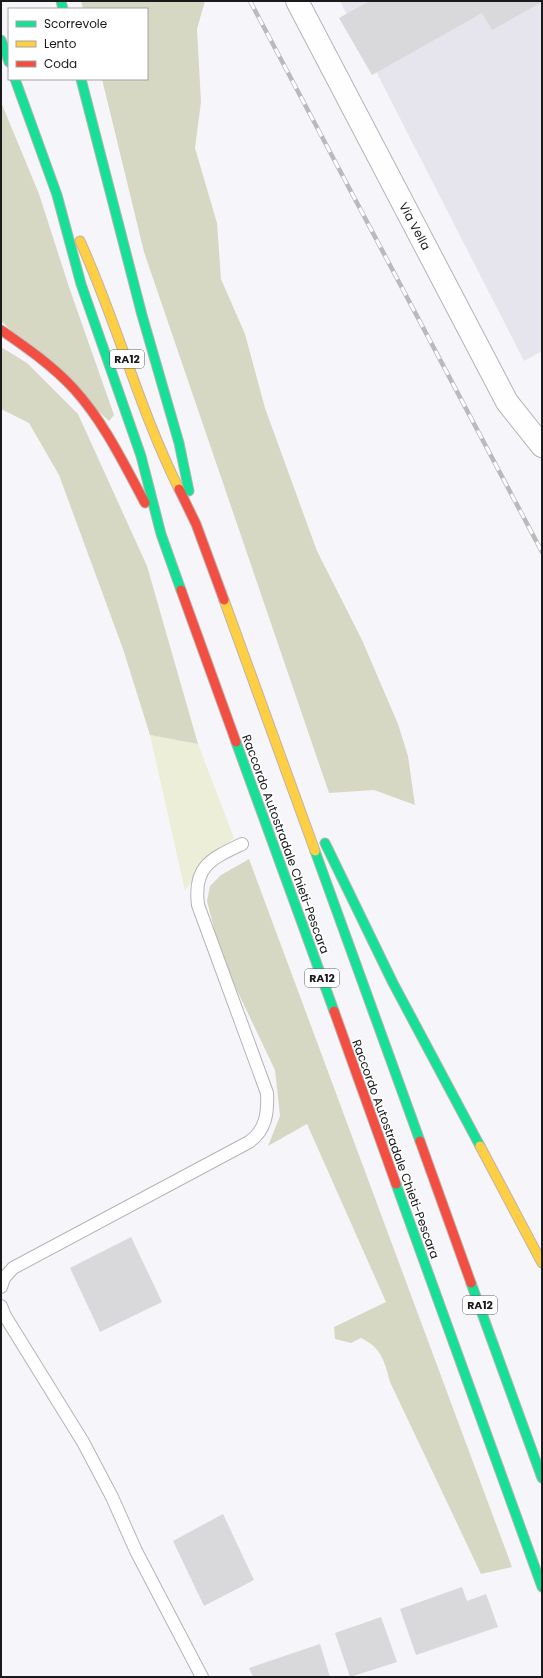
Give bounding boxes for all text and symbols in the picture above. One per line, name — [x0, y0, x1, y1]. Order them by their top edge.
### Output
legend — [8, 8, 148, 80]
text: Scorrevole — [44, 15, 107, 32]
text: Lento — [44, 35, 77, 52]
text: Coda — [44, 55, 77, 72]
street label: Via Vella — [395, 199, 435, 253]
road number: RA12 — [110, 350, 144, 368]
street label: Raccordo Autostradale Chieti-Pescara — [238, 732, 334, 956]
road number: RA12 — [305, 969, 339, 987]
street label: Raccordo Autostradale Chieti-Pescara — [348, 1037, 444, 1261]
road number: RA12 — [463, 1296, 497, 1314]

